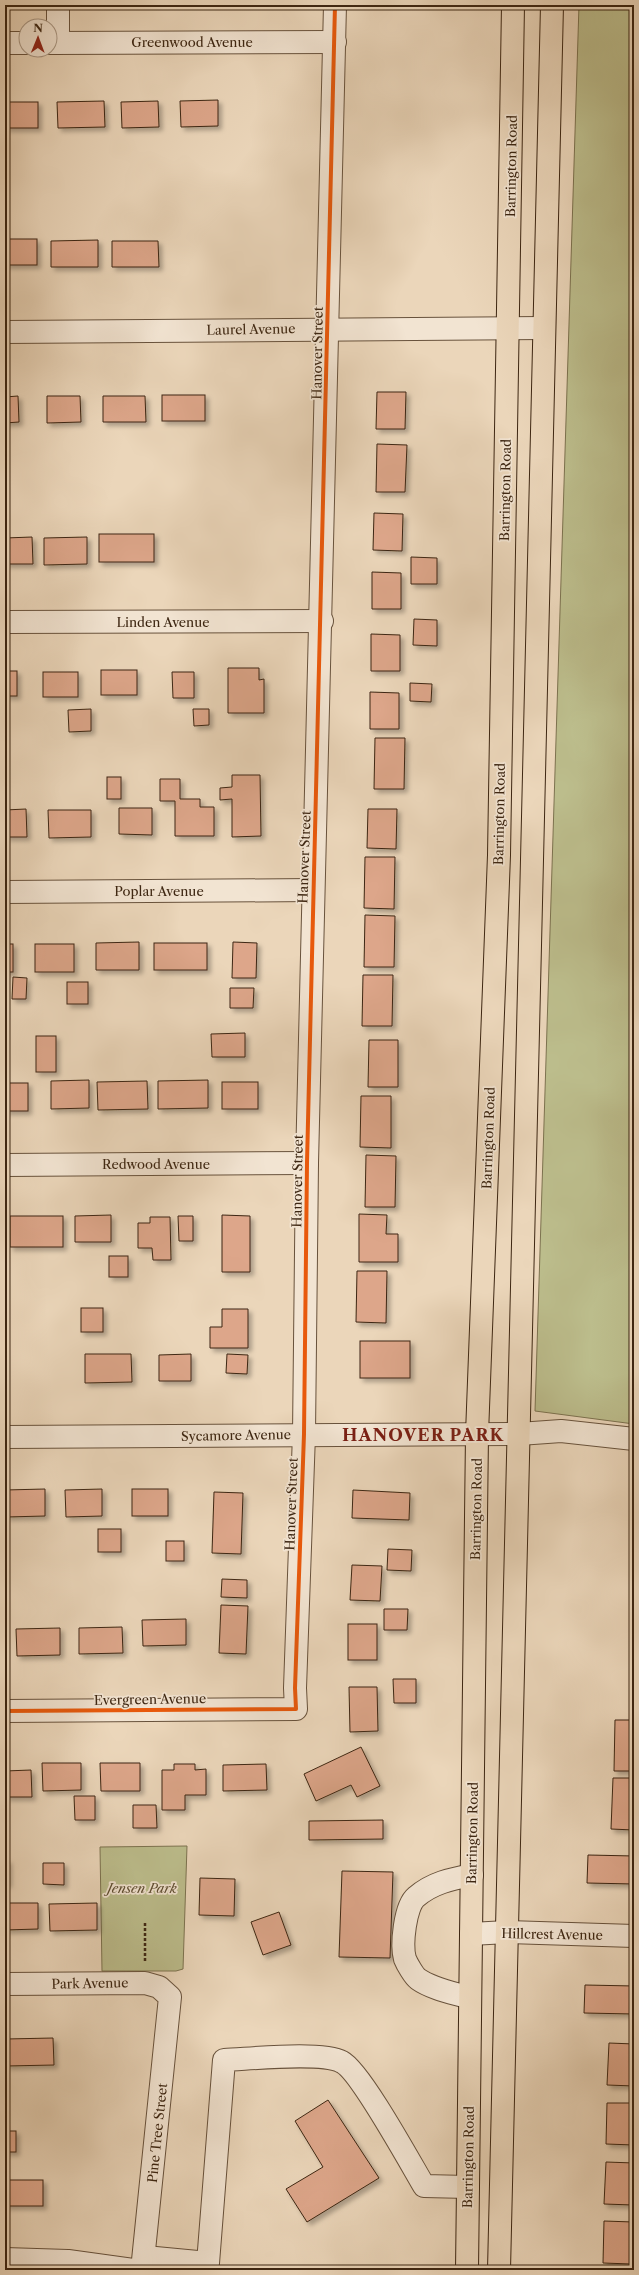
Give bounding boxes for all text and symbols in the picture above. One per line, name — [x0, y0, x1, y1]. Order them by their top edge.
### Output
north arrow — [18, 18, 58, 58]
text: N — [33, 21, 44, 35]
street label: Greenwood Avenue — [131, 34, 253, 50]
street label: Barrington Road — [502, 115, 520, 217]
street label: Hanover Street — [308, 306, 326, 400]
street label: Laurel Avenue — [206, 320, 296, 338]
street label: Barrington Road — [496, 439, 514, 541]
street label: Linden Avenue — [116, 614, 210, 630]
street label: Barrington Road — [490, 763, 508, 865]
street label: Hanover Street — [294, 810, 314, 904]
street label: Poplar Avenue — [114, 883, 204, 899]
street label: Barrington Road — [478, 1087, 498, 1189]
street label: Hanover Street — [288, 1134, 306, 1228]
street label: Redwood Avenue — [102, 1156, 210, 1172]
district label: HANOVER PARK — [342, 1425, 504, 1445]
street label: Sycamore Avenue — [181, 1426, 291, 1444]
street label: Hanover Street — [281, 1457, 301, 1551]
street label: Barrington Road — [467, 1458, 485, 1560]
street label: Evergreen Avenue — [94, 1690, 206, 1708]
street label: Barrington Road — [463, 1782, 481, 1884]
park label: Jensen Park — [103, 1880, 177, 1896]
street label: Hillcrest Avenue — [501, 1925, 603, 1943]
street label: Park Avenue — [51, 1974, 129, 1992]
street label: Pine Tree Street — [144, 2082, 170, 2184]
street label: Barrington Road — [459, 2106, 477, 2208]

